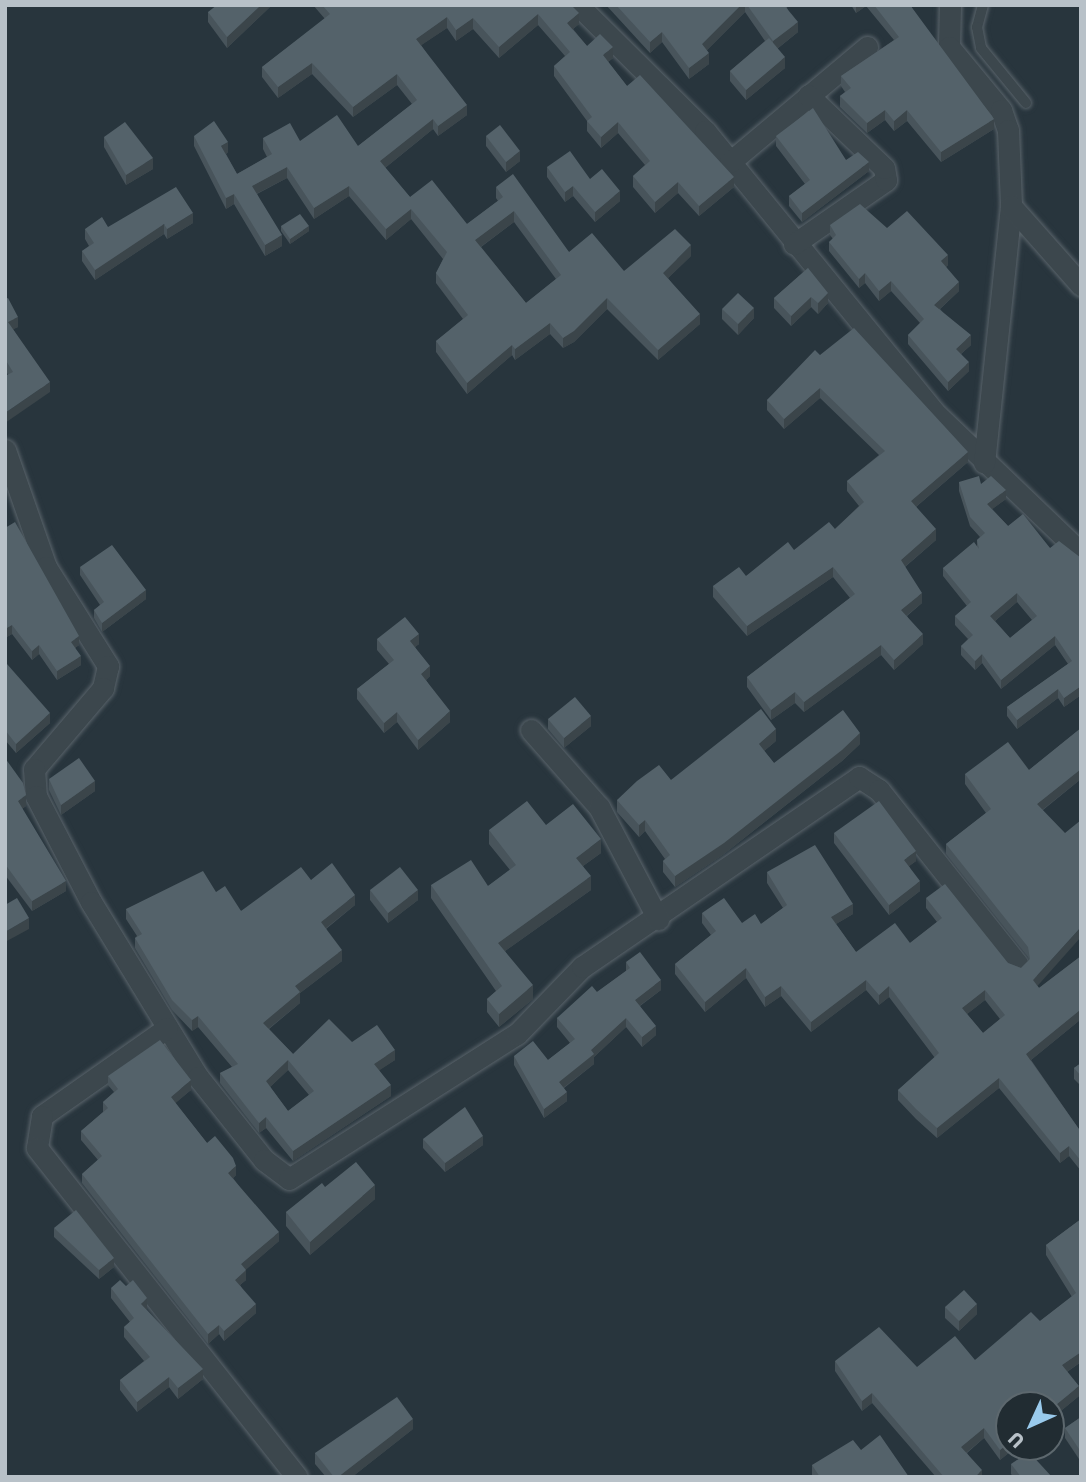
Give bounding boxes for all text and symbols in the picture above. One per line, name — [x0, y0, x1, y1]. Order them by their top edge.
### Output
north arrow — [995, 1391, 1065, 1461]
text: U — [1002, 1426, 1030, 1454]

